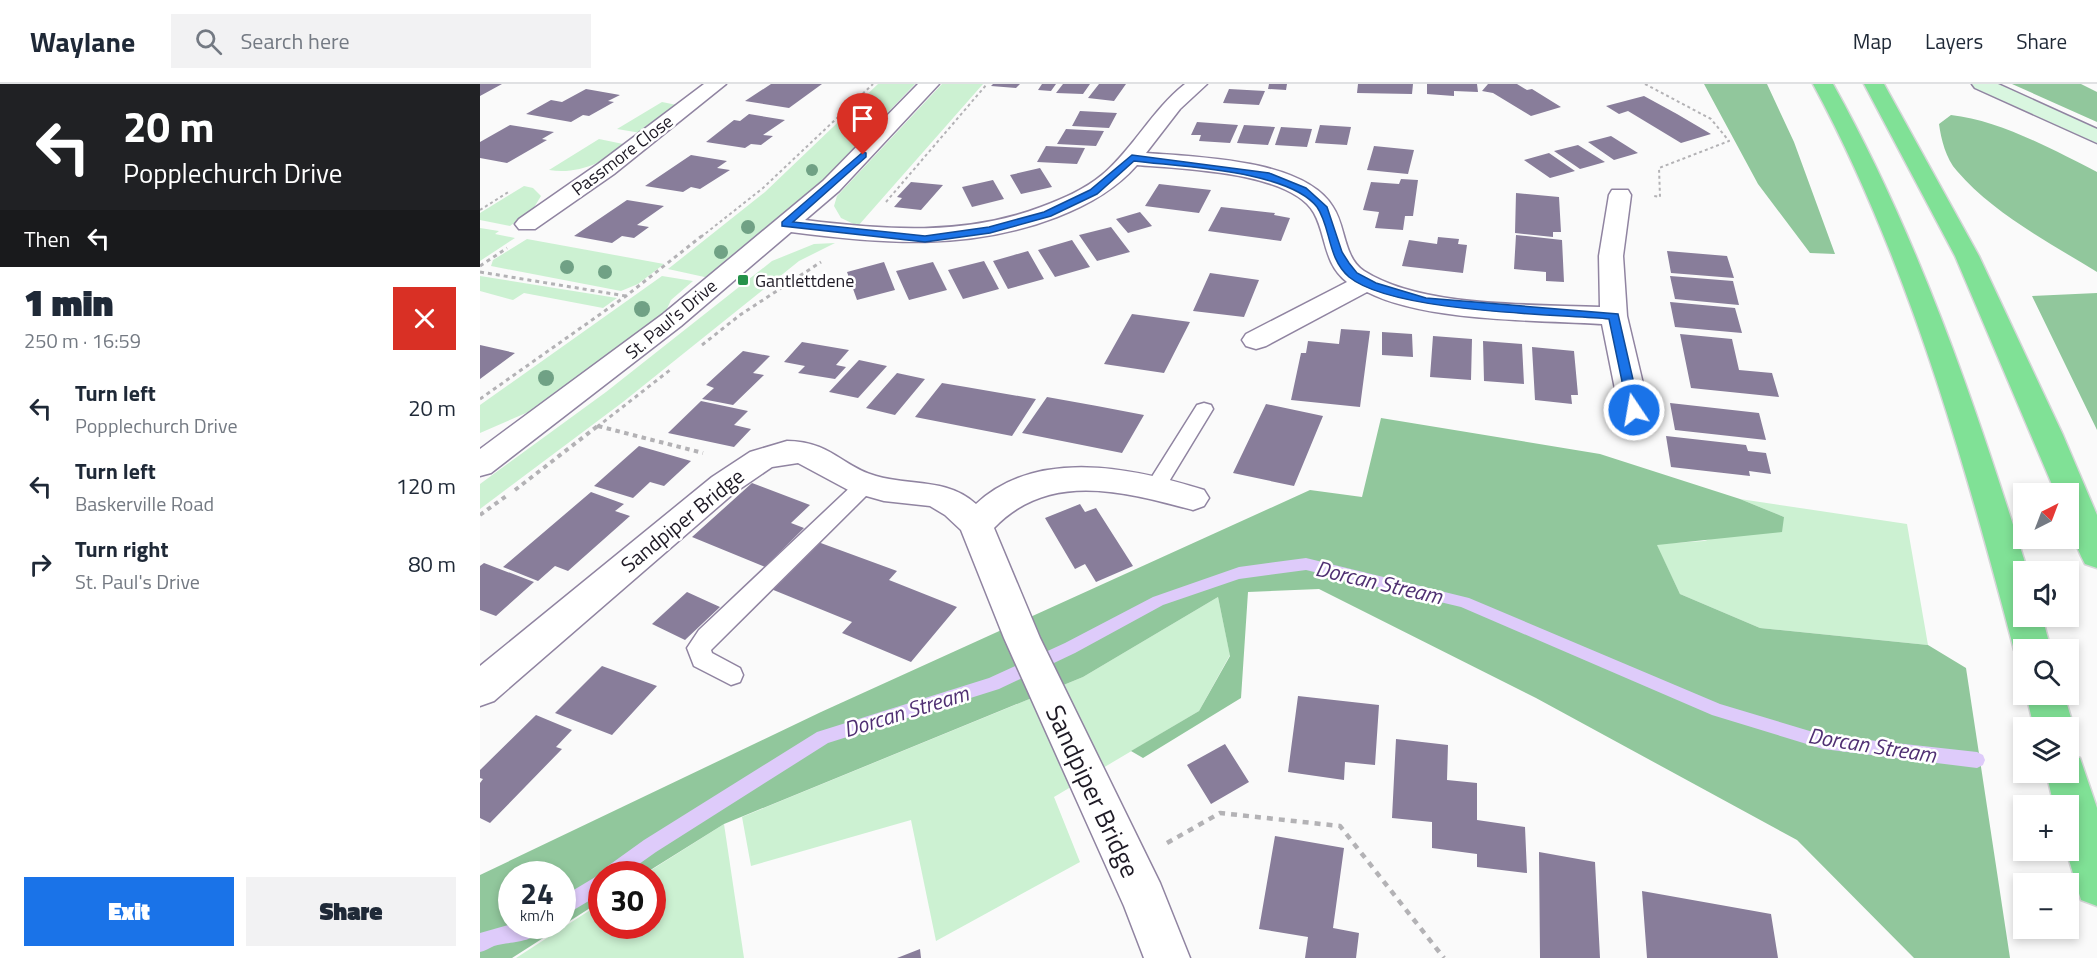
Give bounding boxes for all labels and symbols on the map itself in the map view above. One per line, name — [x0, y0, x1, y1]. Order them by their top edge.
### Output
pin — [837, 93, 888, 155]
street label: Passmore Close — [566, 108, 678, 202]
place label: Gantlettdene — [755, 267, 854, 294]
street label: St. Paul's Drive — [619, 273, 723, 365]
marker: Gantlettdene — [736, 273, 750, 287]
position arrow — [1602, 378, 1666, 442]
street label: Sandpiper Bridge — [613, 460, 751, 580]
north arrow — [2013, 483, 2079, 549]
water label: Dorcan Stream — [1312, 551, 1447, 613]
water label: Dorcan Stream — [839, 676, 974, 746]
street label: Sandpiper Bridge — [1036, 698, 1150, 884]
water label: Dorcan Stream — [1806, 718, 1939, 772]
speed limit sign: 30 — [588, 861, 666, 939]

